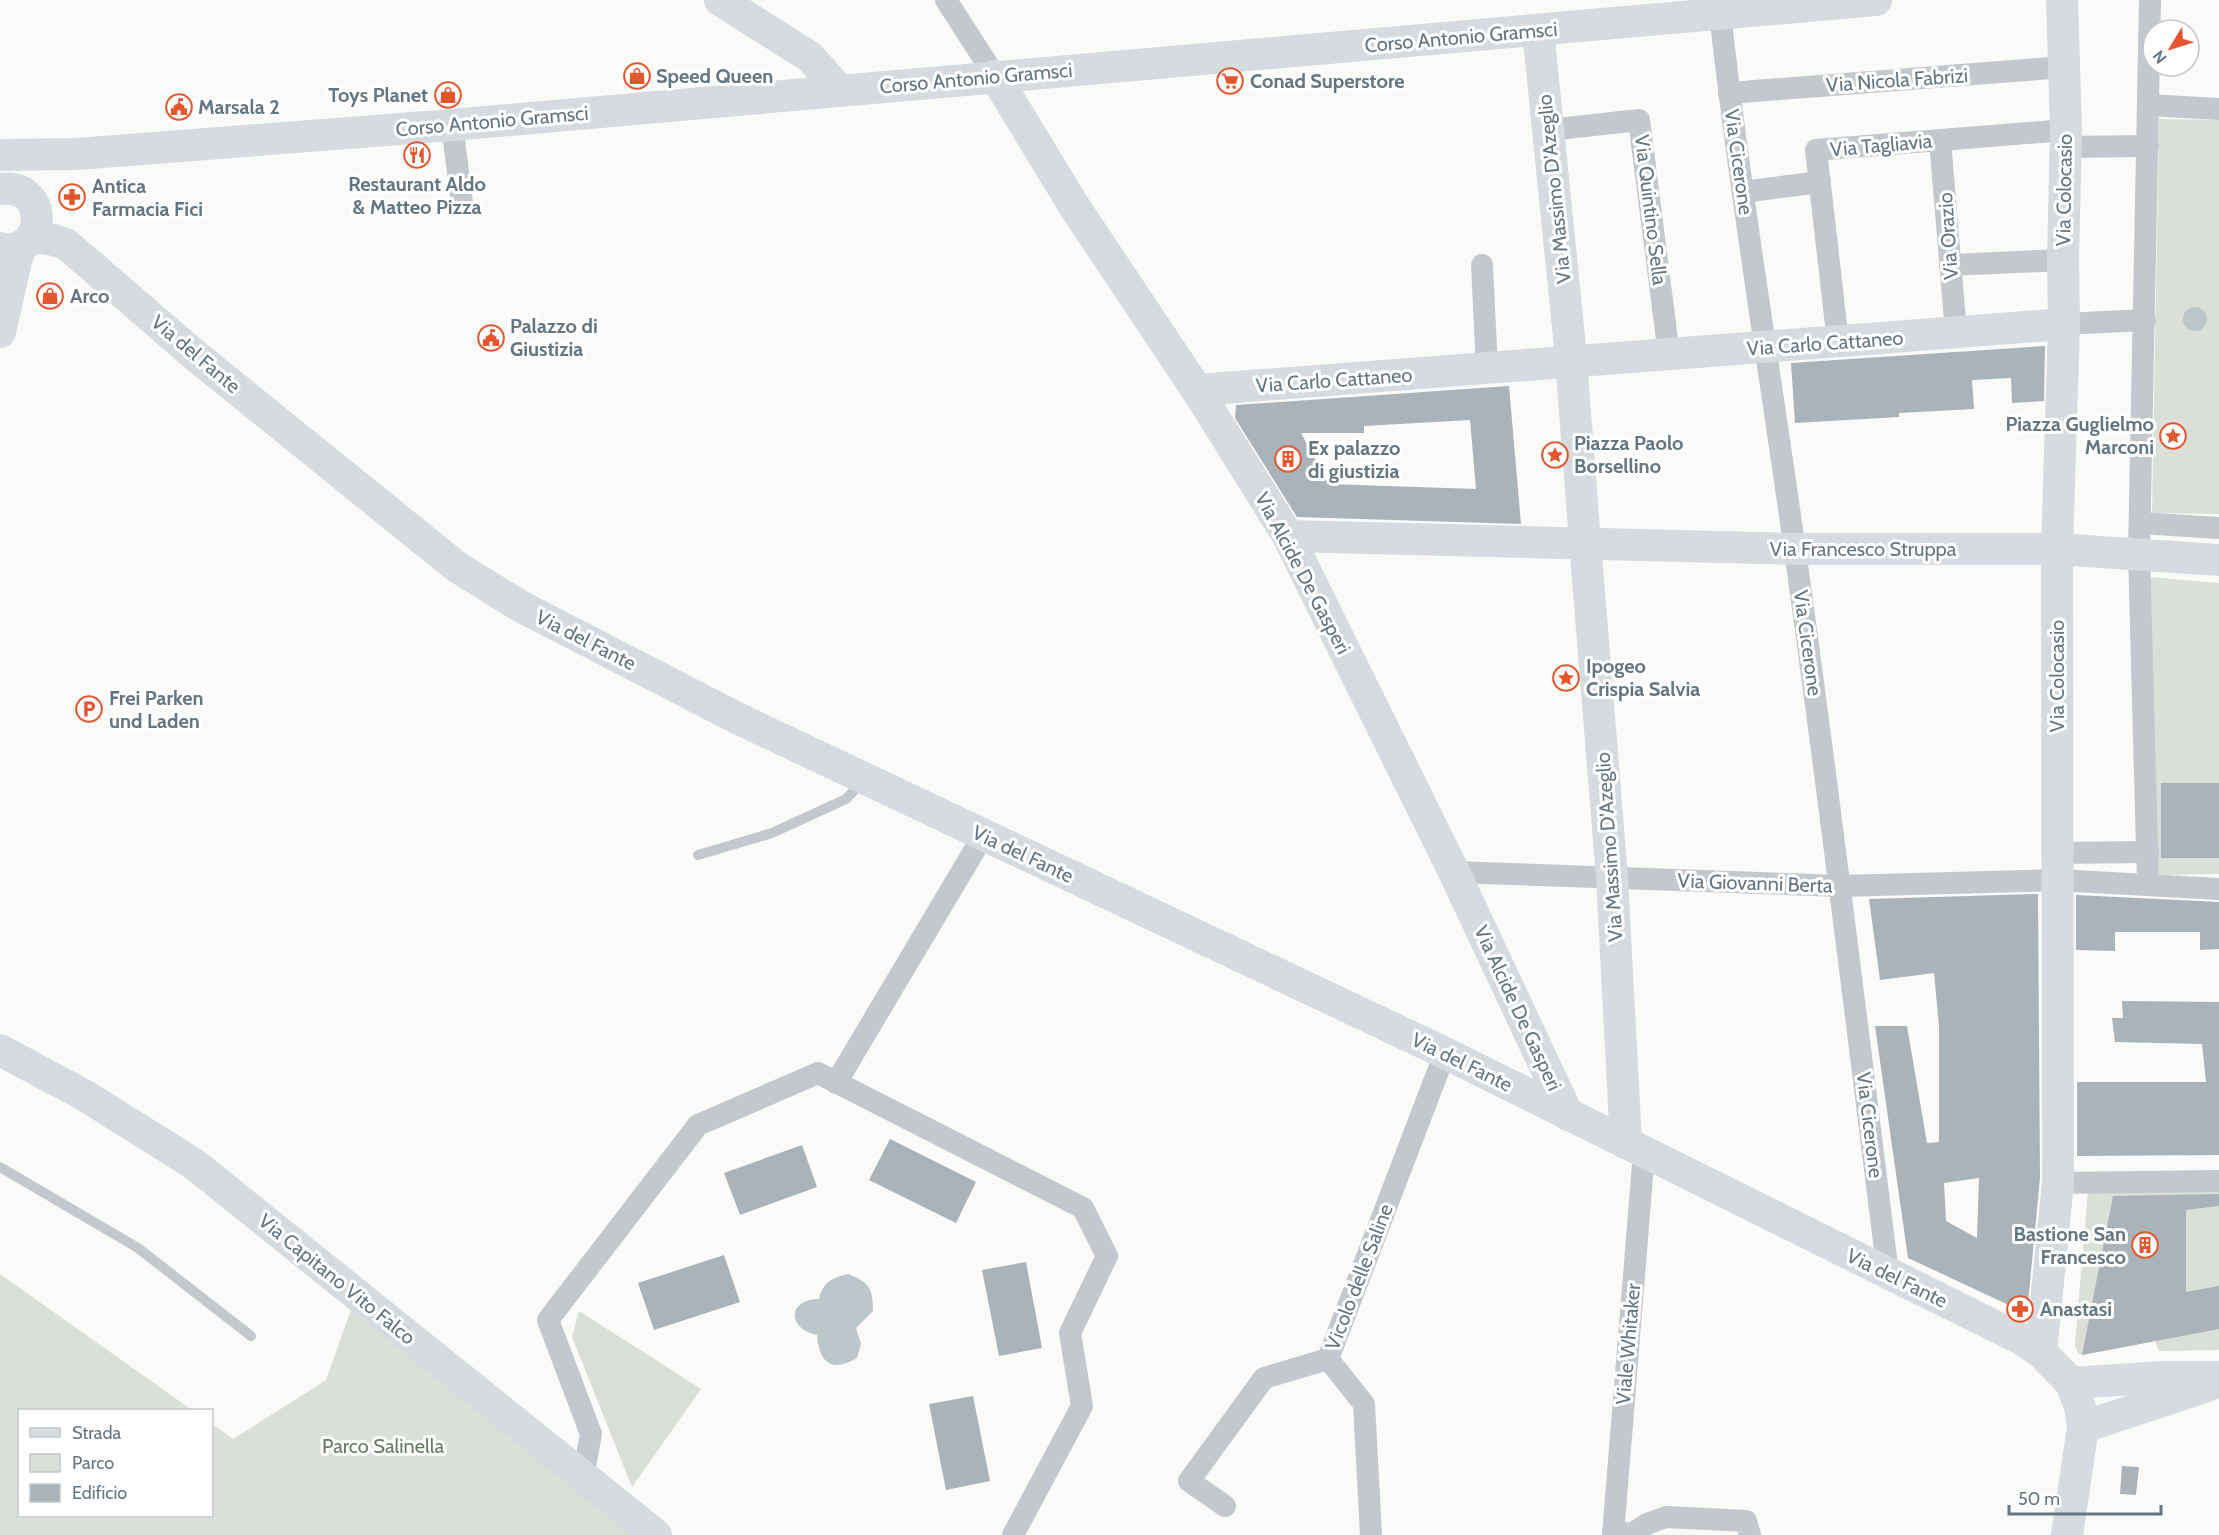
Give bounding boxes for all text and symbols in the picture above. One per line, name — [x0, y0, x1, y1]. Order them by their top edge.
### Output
street label: Corso Antonio Gramsci — [1364, 17, 1558, 57]
north arrow — [2141, 18, 2201, 78]
text: N — [2149, 47, 2171, 67]
street label: Corso Antonio Gramsci — [879, 58, 1073, 98]
shop icon: Speed Queen — [622, 61, 652, 91]
street label: Via Nicola Fabrizi — [1825, 63, 1969, 97]
place label: Speed Queen — [656, 64, 773, 88]
supermarket icon: Conad Superstore — [1215, 66, 1245, 96]
place label: Conad Superstore — [1250, 69, 1405, 93]
shop icon: Toys Planet — [433, 80, 463, 110]
place label: Toys Planet — [328, 83, 428, 107]
public building icon: Marsala 2 — [164, 92, 194, 122]
street label: Via Massimo D'Azeglio — [1532, 93, 1576, 285]
place label: Marsala 2 — [198, 95, 280, 119]
street label: Corso Antonio Gramsci — [395, 101, 589, 141]
street label: Via Cicerone — [1720, 108, 1758, 216]
street label: Via Tagliavia — [1829, 129, 1933, 161]
street label: Via Quintino Sella — [1630, 134, 1672, 287]
street label: Via Colocasio — [2051, 134, 2077, 246]
restaurant icon: Restaurant Aldo & Matteo Pizza — [402, 140, 432, 170]
place label: Restaurant Aldo & Matteo Pizza — [348, 172, 486, 219]
place label: Antica Farmacia Fici — [92, 174, 203, 221]
pharmacy icon: Antica Farmacia Fici — [57, 182, 87, 212]
street label: Via Orazio — [1933, 192, 1963, 280]
shop icon: Arco — [35, 281, 65, 311]
place label: Arco — [70, 284, 109, 308]
street label: Via del Fante — [147, 310, 245, 398]
place label: Palazzo di Giustizia — [510, 314, 598, 361]
public building icon: Palazzo di Giustizia — [476, 323, 506, 353]
street label: Via Carlo Cattaneo — [1746, 326, 1904, 360]
street label: Via Carlo Cattaneo — [1255, 363, 1413, 397]
place label: Piazza Guglielmo Marconi — [2006, 412, 2154, 459]
place icon: Piazza Guglielmo Marconi — [2158, 421, 2188, 451]
place label: Piazza Paolo Borsellino — [1574, 431, 1683, 478]
place label: Ex palazzo di giustizia — [1308, 436, 1400, 483]
place icon: Piazza Paolo Borsellino — [1540, 440, 1570, 470]
building icon: Ex palazzo di giustizia — [1273, 444, 1303, 474]
street label: Via Alcide De Gasperi — [1250, 488, 1356, 658]
street label: Via Francesco Struppa — [1770, 537, 1957, 561]
street label: Via Cicerone — [1789, 589, 1827, 697]
street label: Via del Fante — [532, 605, 640, 675]
street label: Via Colocasio — [2045, 620, 2069, 732]
place label: Ipogeo Crispia Salvia — [1586, 654, 1700, 701]
place icon: Ipogeo Crispia Salvia — [1551, 663, 1581, 693]
place label: Frei Parken und Laden — [109, 686, 204, 733]
parking icon: Frei Parken und Laden — [74, 694, 104, 724]
street label: Via Massimo D'Azeglio — [1590, 752, 1628, 942]
street label: Via del Fante — [969, 820, 1077, 888]
street label: Via Giovanni Berta — [1677, 868, 1833, 898]
street label: Via Alcide De Gasperi — [1469, 921, 1567, 1095]
street label: Via del Fante — [1408, 1027, 1516, 1097]
street label: Via Cicerone — [1852, 1071, 1888, 1179]
street label: Vicolo delle Saline — [1320, 1201, 1398, 1353]
street label: Via Capitano Vito Falco — [254, 1208, 420, 1350]
place label: Bastione San Francesco — [2014, 1222, 2126, 1269]
building icon: Bastione San Francesco — [2130, 1230, 2160, 1260]
street label: Via del Fante — [1843, 1243, 1951, 1313]
street label: Viale Whitaker — [1611, 1282, 1645, 1406]
pharmacy icon: Anastasi — [2005, 1294, 2035, 1324]
place label: Anastasi — [2040, 1297, 2112, 1321]
legend — [18, 1409, 213, 1517]
text: Strada — [72, 1422, 122, 1444]
park label: Parco Salinella — [322, 1434, 444, 1458]
text: Parco — [72, 1452, 114, 1474]
scale bar — [2009, 1478, 2160, 1516]
text: Edificio — [72, 1482, 127, 1504]
text: 50 m — [2018, 1488, 2060, 1510]

